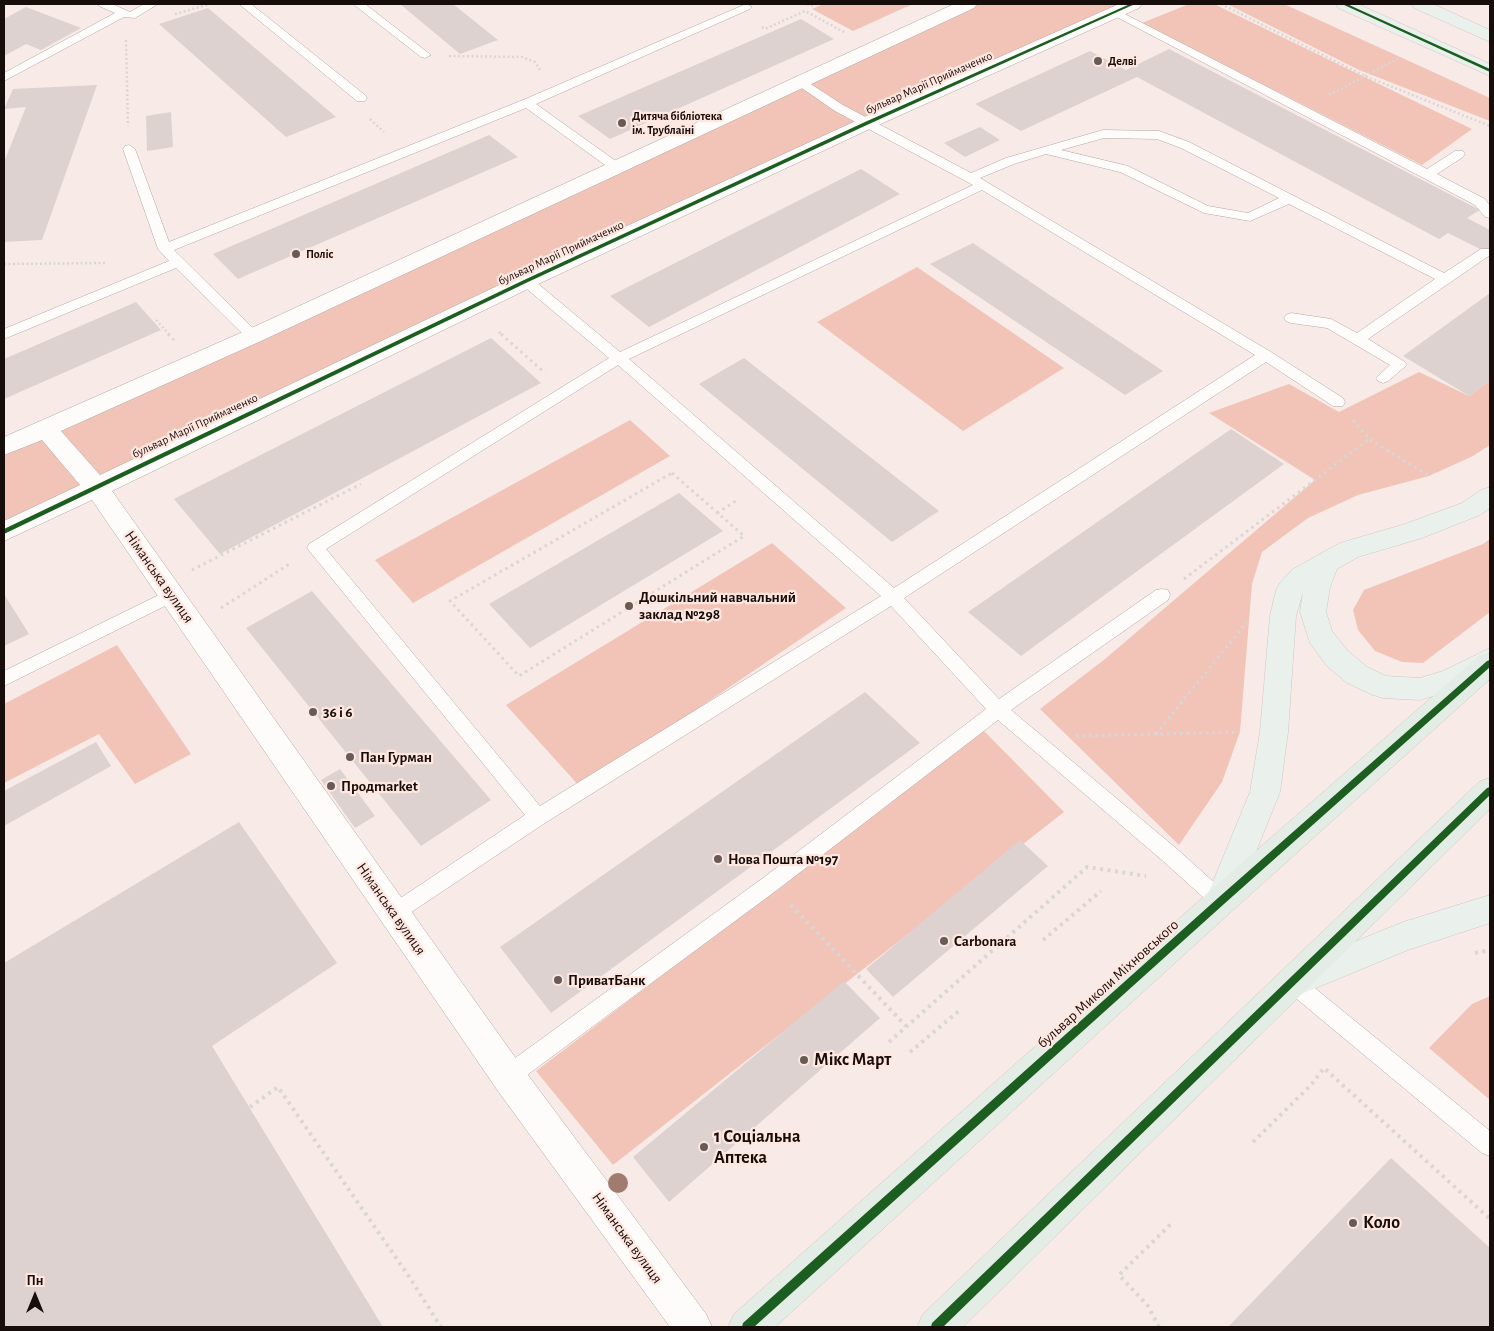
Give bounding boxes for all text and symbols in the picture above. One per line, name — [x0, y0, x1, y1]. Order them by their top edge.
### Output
street label: бульвар Марії Приймаченко — [864, 49, 994, 117]
place label: Делві — [1108, 54, 1137, 68]
marker: Делві — [1092, 55, 1104, 67]
place label: Дитяча бібліотека ім. Трублаїні — [632, 109, 722, 137]
marker: Дитяча бібліотека ім. Трублаїні — [616, 117, 628, 129]
street label: бульвар Марії Приймаченко — [496, 218, 626, 288]
place label: Поліс — [306, 247, 333, 261]
marker: Поліс — [290, 248, 302, 260]
street label: бульвар Марії Приймаченко — [130, 391, 260, 461]
street label: Німанська вулиця — [120, 527, 198, 627]
place label: Дошкільний навчальний заклад №298 — [639, 588, 796, 623]
marker: Дошкільний навчальний заклад №298 — [623, 600, 635, 612]
place label: 36 і 6 — [323, 703, 352, 721]
marker: 36 і 6 — [307, 706, 319, 718]
place label: Пан Гурман — [360, 748, 432, 766]
marker: Пан Гурман — [344, 751, 356, 763]
place label: Продmarket — [341, 777, 418, 795]
marker: Продmarket — [325, 780, 337, 792]
place label: Нова Пошта №197 — [728, 850, 838, 868]
marker: Нова Пошта №197 — [712, 853, 724, 865]
street label: Німанська вулиця — [352, 859, 430, 959]
street label: бульвар Миколи Міхновського — [1034, 916, 1182, 1052]
place label: Carbonara — [954, 932, 1016, 950]
marker: Carbonara — [938, 935, 950, 947]
place label: ПриватБанк — [568, 971, 646, 989]
marker: ПриватБанк — [552, 974, 564, 986]
place label: Мікс Март — [814, 1049, 891, 1071]
marker: Мікс Март — [798, 1054, 810, 1066]
place label: 1 Соціальна Аптека — [714, 1126, 800, 1168]
marker: 1 Соціальна Аптека — [698, 1141, 710, 1153]
street label: Німанська вулиця — [588, 1189, 666, 1287]
place label: Коло — [1363, 1212, 1400, 1234]
marker: Коло — [1347, 1217, 1359, 1229]
north arrow — [10, 1271, 60, 1321]
text: Пн — [26, 1274, 44, 1288]

